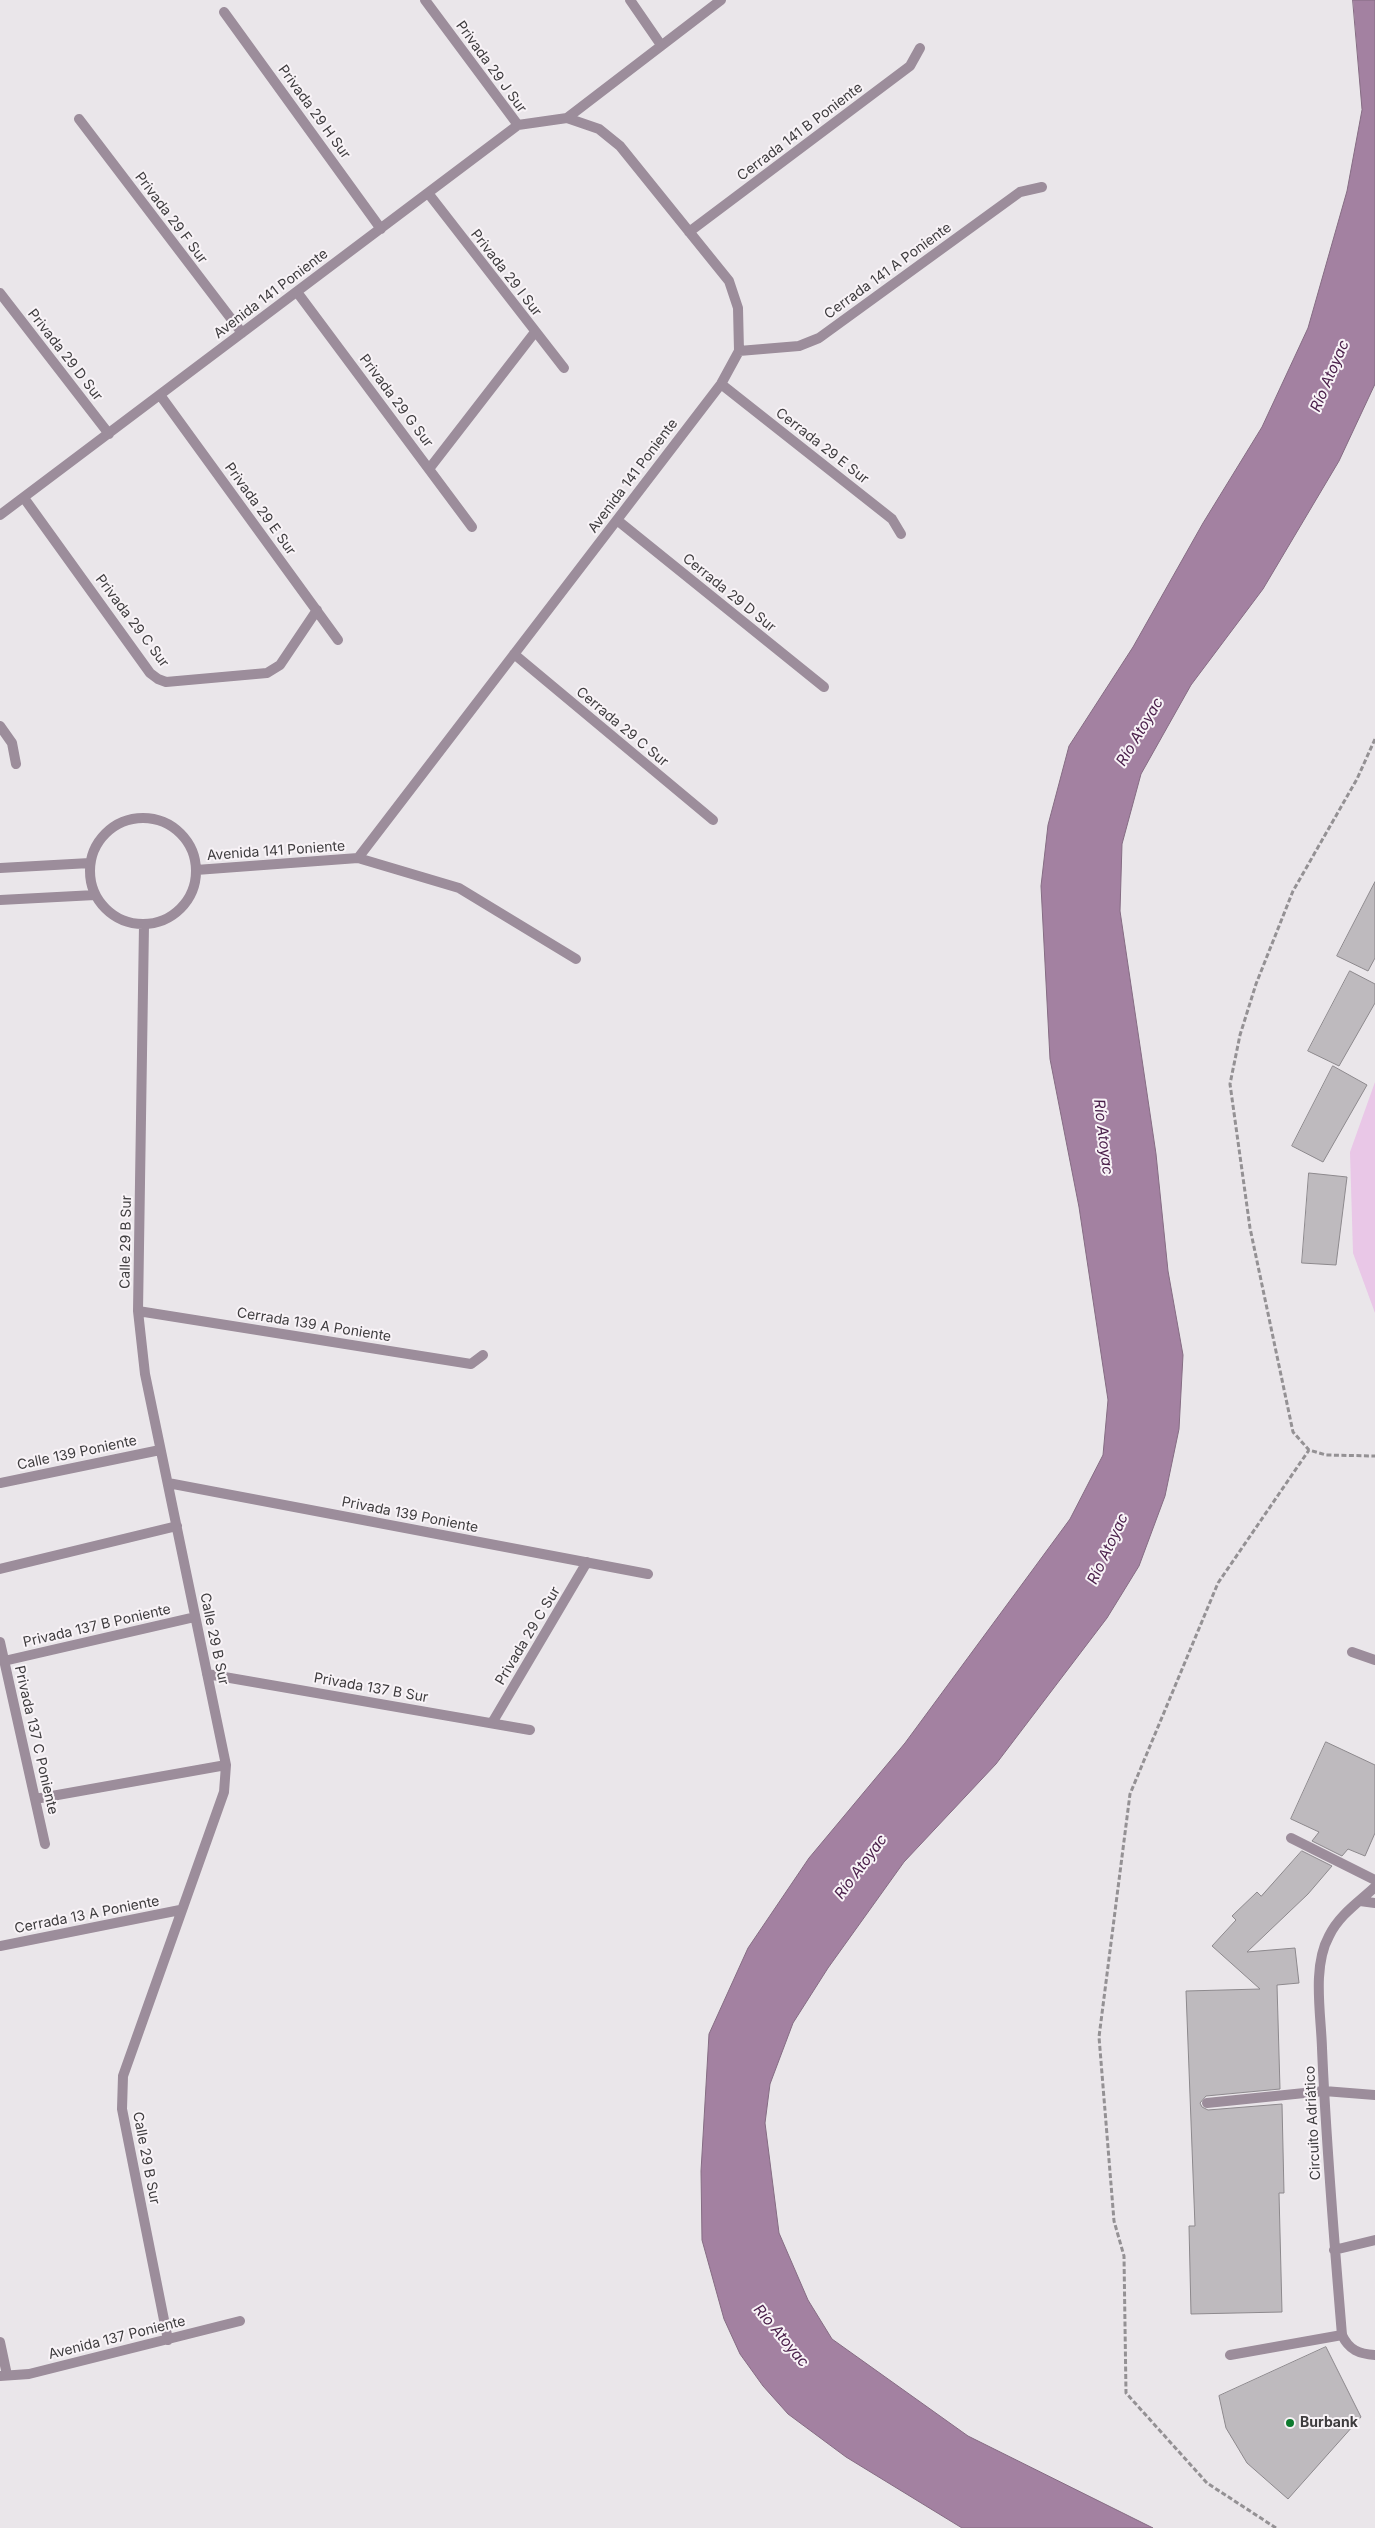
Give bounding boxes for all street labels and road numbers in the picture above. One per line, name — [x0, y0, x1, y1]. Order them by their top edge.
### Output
street label: Privada 29 J Sur — [452, 18, 530, 116]
street label: Privada 29 H Sur — [274, 62, 354, 162]
street label: Cerrada 141 B Poniente — [734, 79, 866, 185]
street label: Privada 29 F Sur — [131, 169, 211, 267]
street label: Cerrada 141 A Poniente — [821, 219, 955, 323]
street label: Privada 29 I Sur — [467, 226, 545, 320]
street label: Avenida 141 Poniente — [211, 246, 331, 342]
street label: Privada 29 D Sur — [24, 306, 106, 404]
street label: Privada 29 G Sur — [356, 351, 436, 451]
street label: Cerrada 29 E Sur — [772, 404, 872, 488]
street label: Avenida 141 Poniente — [585, 416, 681, 536]
street label: Privada 29 E Sur — [221, 460, 299, 558]
street label: Cerrada 29 D Sur — [679, 550, 779, 636]
street label: Privada 29 C Sur — [92, 571, 172, 671]
street label: Cerrada 29 C Sur — [572, 684, 672, 770]
street label: Avenida 141 Poniente — [206, 838, 346, 864]
street label: Calle 29 B Sur — [117, 1195, 135, 1289]
street label: Cerrada 139 A Poniente — [236, 1305, 392, 1345]
street label: Calle 139 Poniente — [16, 1432, 138, 1474]
street label: Privada 139 Poniente — [340, 1494, 480, 1536]
street label: Privada 29 C Sur — [492, 1584, 564, 1688]
street label: Calle 29 B Sur — [196, 1591, 232, 1687]
street label: Privada 137 B Poniente — [21, 1601, 173, 1651]
street label: Privada 137 C Poniente — [11, 1664, 61, 1816]
street label: Privada 137 B Sur — [313, 1670, 429, 1706]
street label: Cerrada 13 A Poniente — [13, 1893, 161, 1937]
street label: Circuito Adriático — [1302, 2065, 1324, 2181]
street label: Calle 29 B Sur — [129, 2110, 163, 2206]
street label: Avenida 137 Poniente — [47, 2313, 187, 2363]

